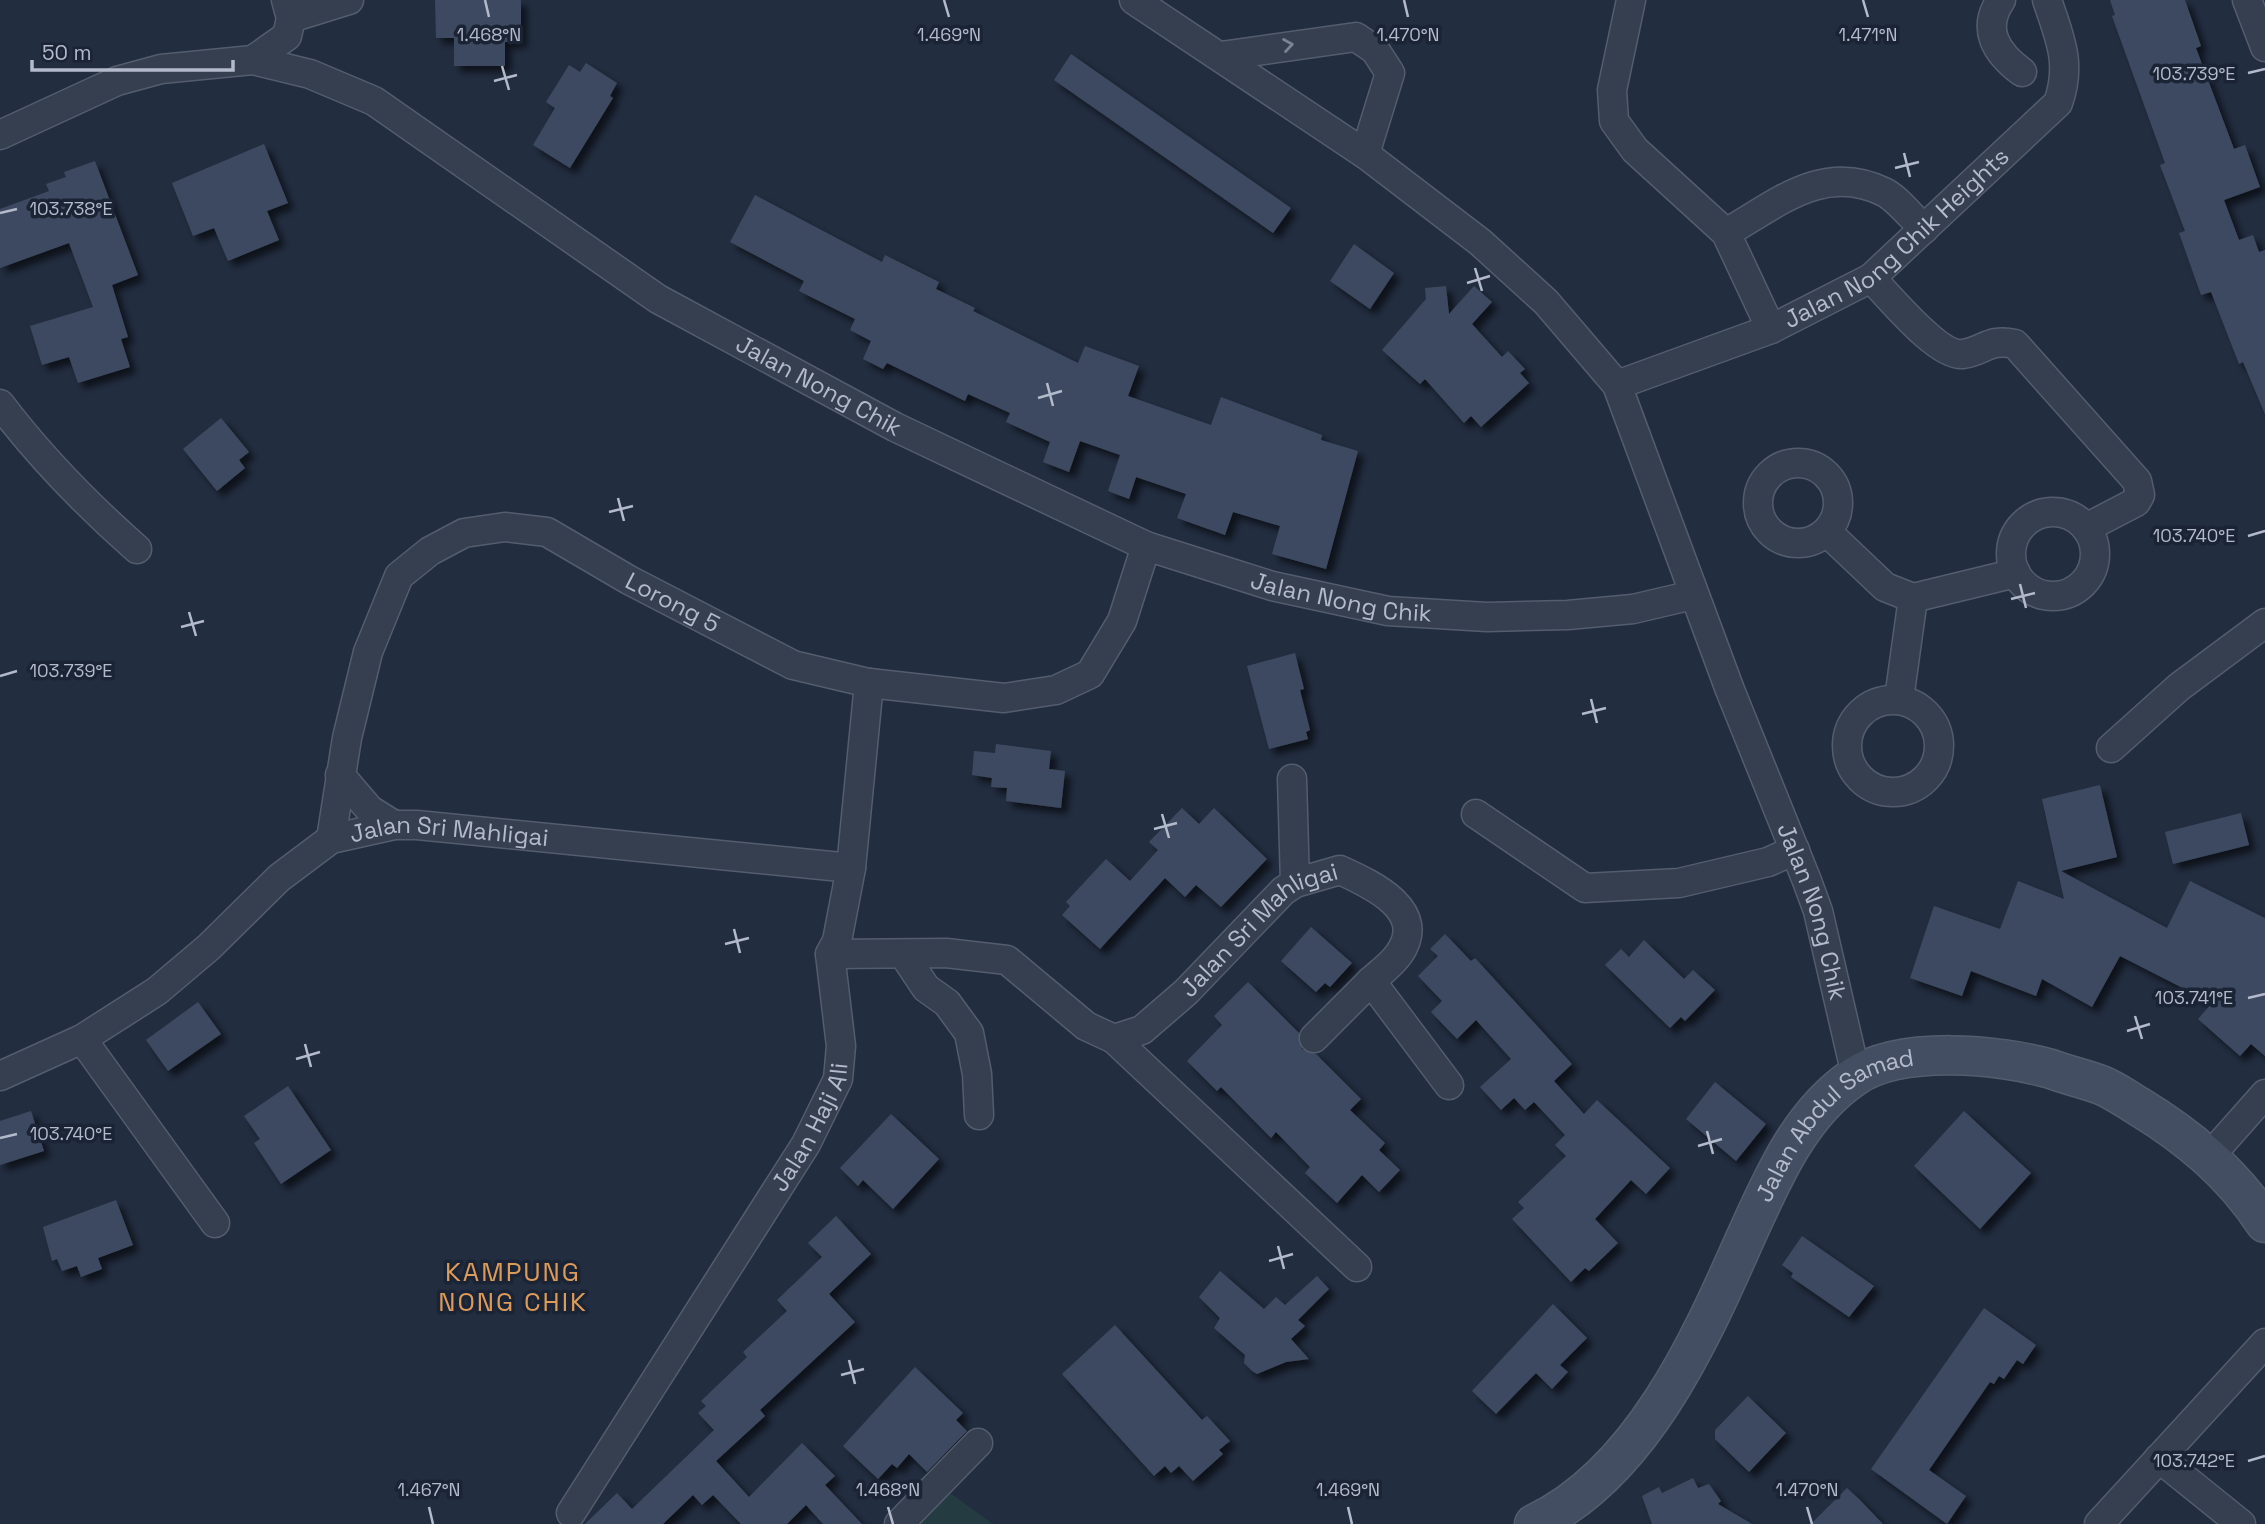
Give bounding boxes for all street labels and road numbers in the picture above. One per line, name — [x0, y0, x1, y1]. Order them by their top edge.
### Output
street label: Jalan Nong Chik Heights — [1778, 141, 2015, 335]
street label: Jalan Nong Chik — [731, 328, 907, 443]
street label: Jalan Nong Chik — [1247, 564, 1433, 629]
street label: Lorong 5 — [620, 565, 725, 639]
street label: Jalan Sri Mahligai — [347, 809, 550, 853]
street label: Jalan Nong Chik — [1770, 818, 1854, 1003]
street label: Jalan Sri Mahligai — [1173, 855, 1341, 1004]
street label: Jalan Abdul Samad — [1748, 1042, 1916, 1207]
street label: Jalan Haji Ali — [764, 1061, 854, 1197]

